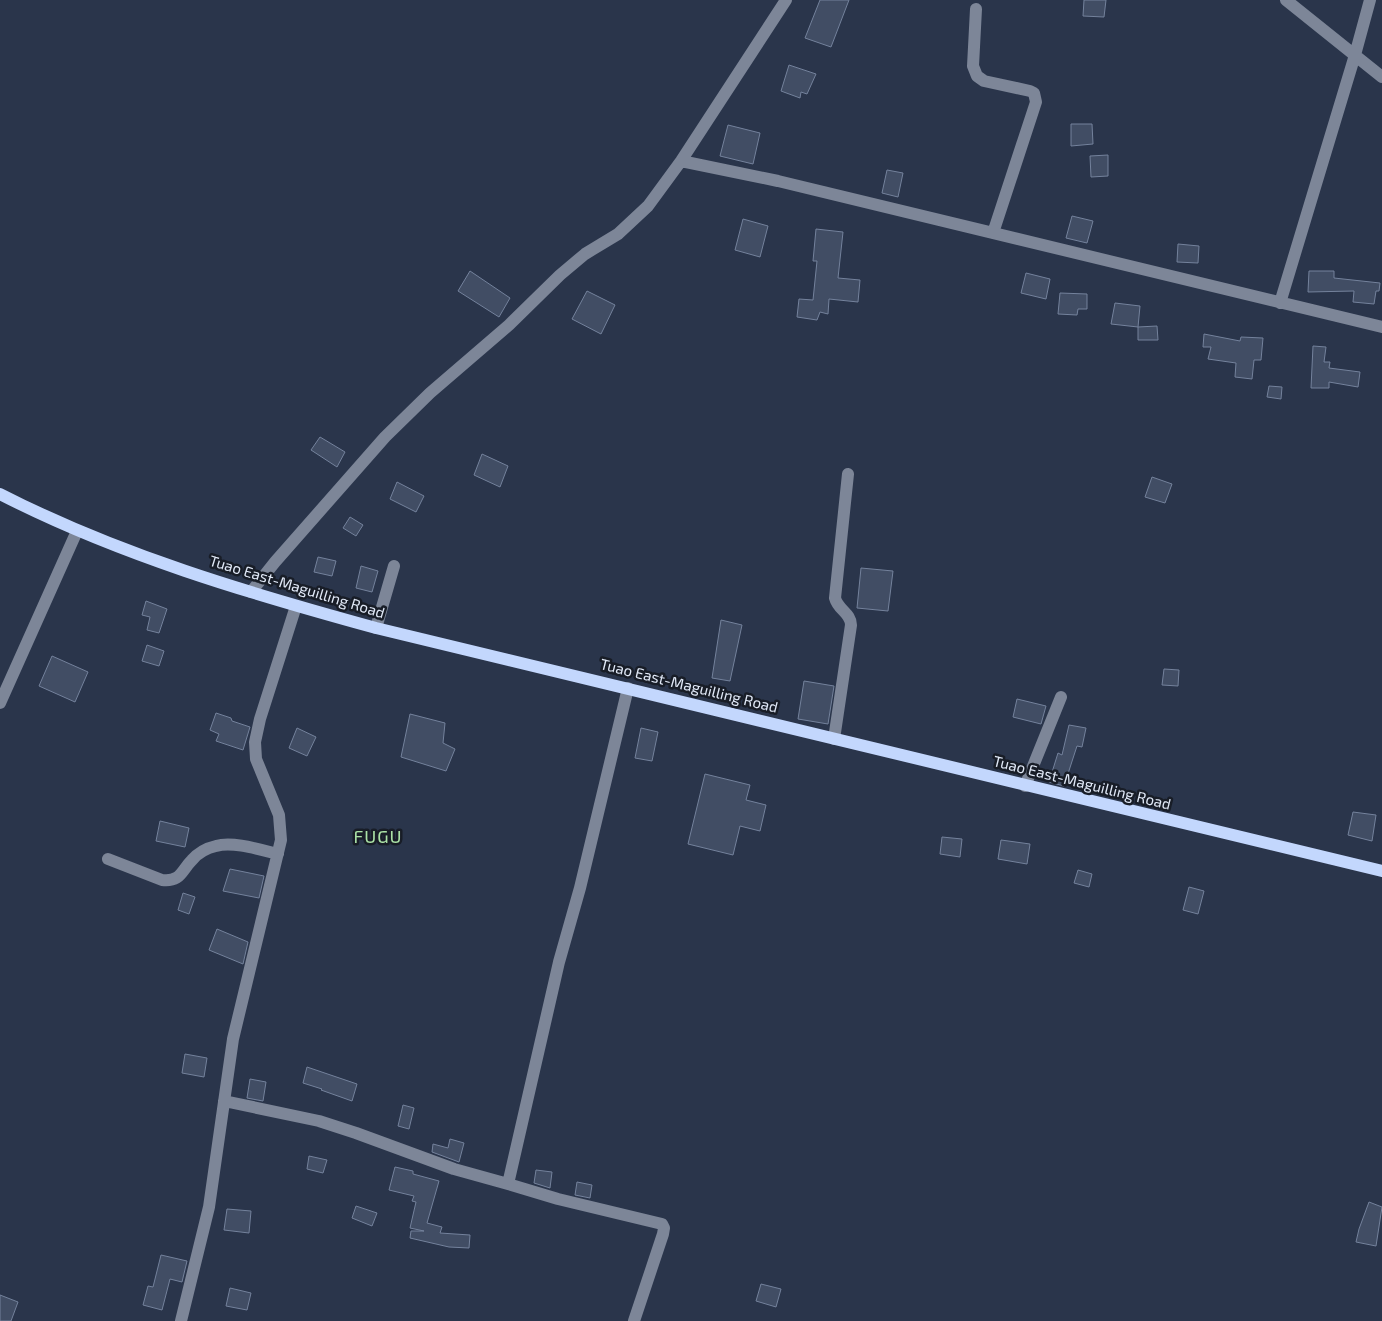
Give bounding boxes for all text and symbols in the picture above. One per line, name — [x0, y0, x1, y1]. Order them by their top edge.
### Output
street label: Tuao East-Maguilling Road — [207, 551, 387, 621]
street label: Tuao East-Maguilling Road — [599, 654, 780, 716]
street label: Tuao East-Maguilling Road — [992, 751, 1173, 813]
district label: FUGU — [354, 825, 402, 847]

